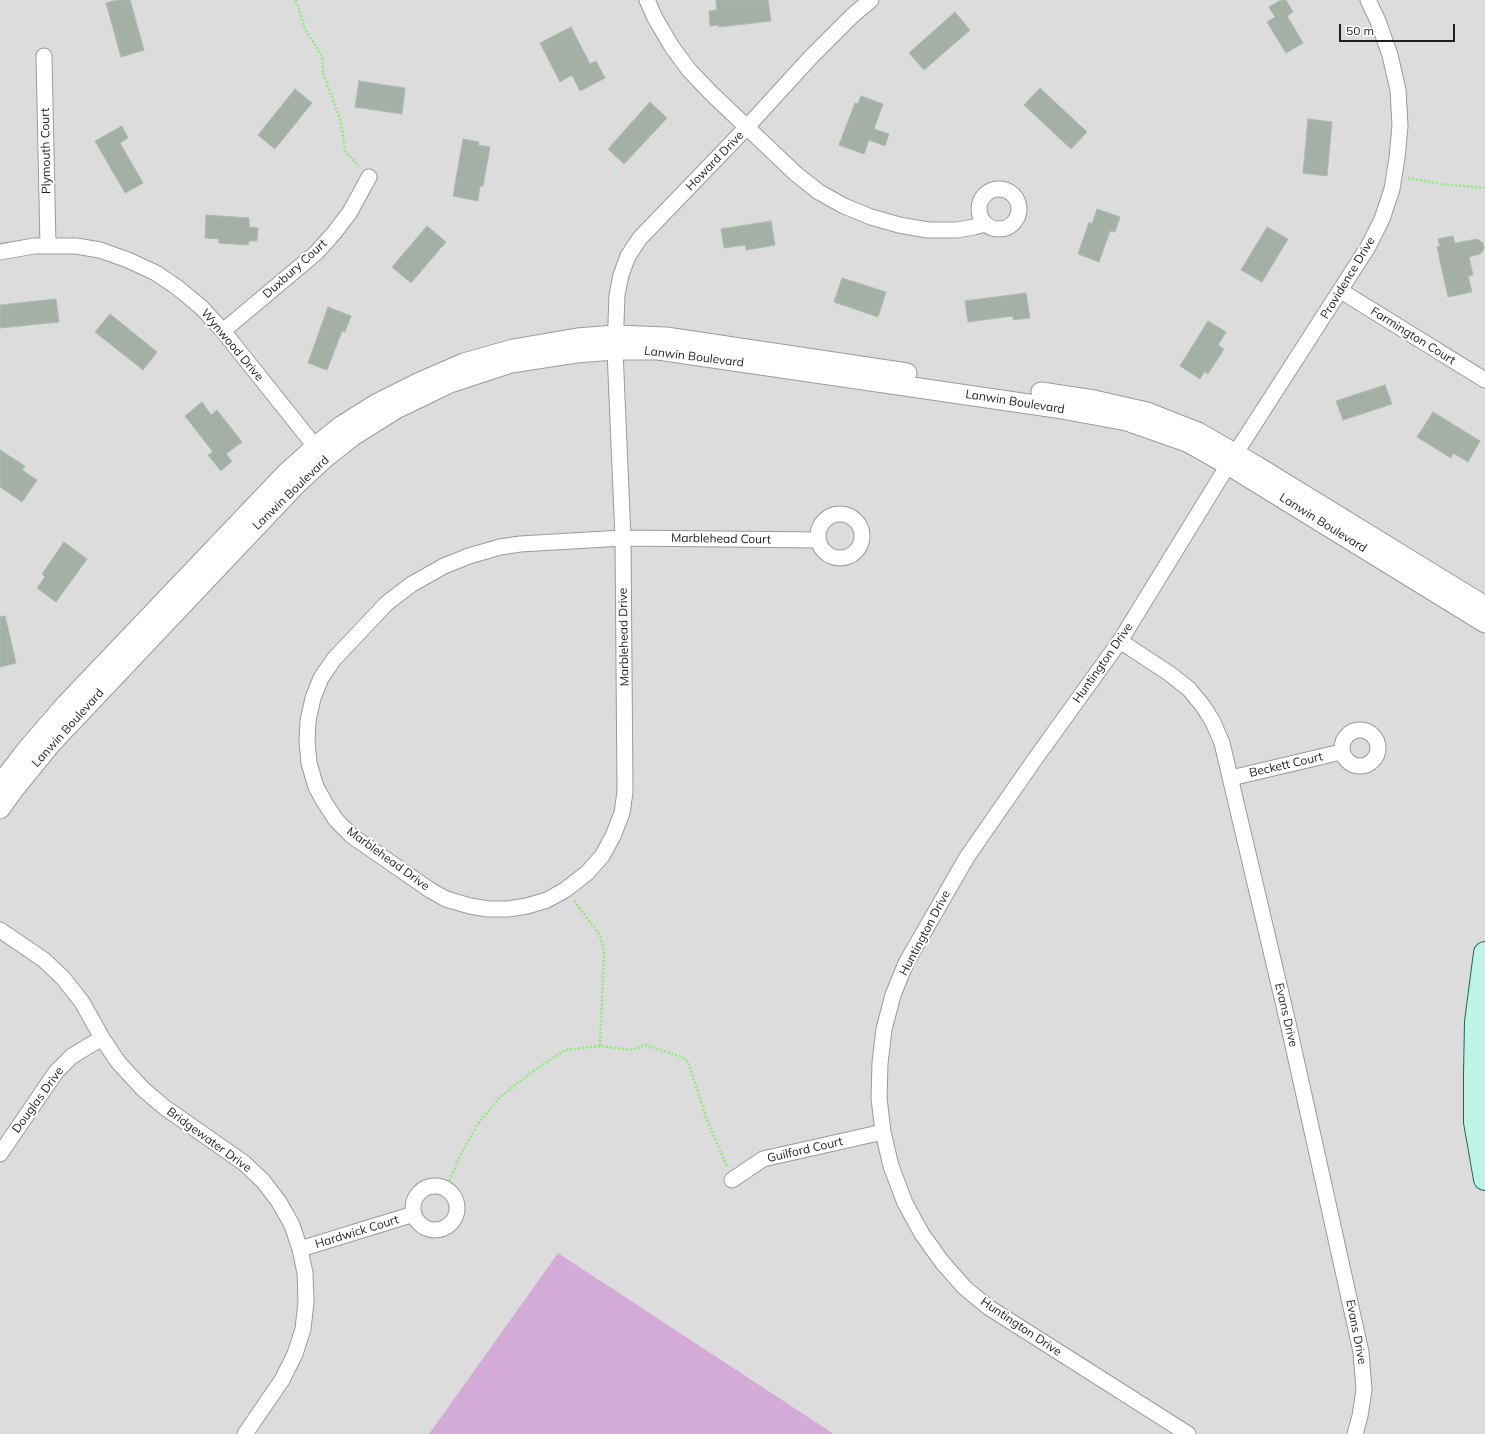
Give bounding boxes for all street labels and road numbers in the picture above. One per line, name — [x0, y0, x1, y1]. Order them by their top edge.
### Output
street label: Plymouth Court — [38, 108, 54, 194]
street label: Howard Drive — [683, 128, 747, 194]
street label: Providence Drive — [1318, 234, 1378, 322]
street label: Duxbury Court — [260, 237, 330, 301]
street label: Farmington Court — [1368, 304, 1458, 368]
street label: Wynwood Drive — [198, 306, 266, 384]
street label: Lanwin Boulevard — [643, 344, 745, 370]
street label: Lanwin Boulevard — [964, 387, 1066, 417]
street label: Lanwin Boulevard — [250, 453, 332, 533]
street label: Lanwin Boulevard — [1277, 490, 1369, 556]
street label: Marblehead Court — [671, 531, 771, 547]
street label: Marblehead Drive — [616, 588, 632, 686]
street label: Huntington Drive — [1070, 620, 1136, 706]
street label: Lanwin Boulevard — [29, 686, 107, 770]
street label: Beckett Court — [1248, 750, 1324, 780]
street label: Marblehead Drive — [344, 824, 432, 894]
street label: Huntington Drive — [896, 888, 954, 978]
street label: Evans Drive — [1272, 981, 1300, 1049]
street label: Douglas Drive — [9, 1064, 67, 1136]
street label: Bridgewater Drive — [164, 1105, 254, 1175]
street label: Guilford Court — [766, 1134, 844, 1166]
street label: Hardwick Court — [313, 1212, 401, 1252]
street label: Huntington Drive — [978, 1295, 1064, 1359]
street label: Evans Drive — [1343, 1298, 1369, 1366]

